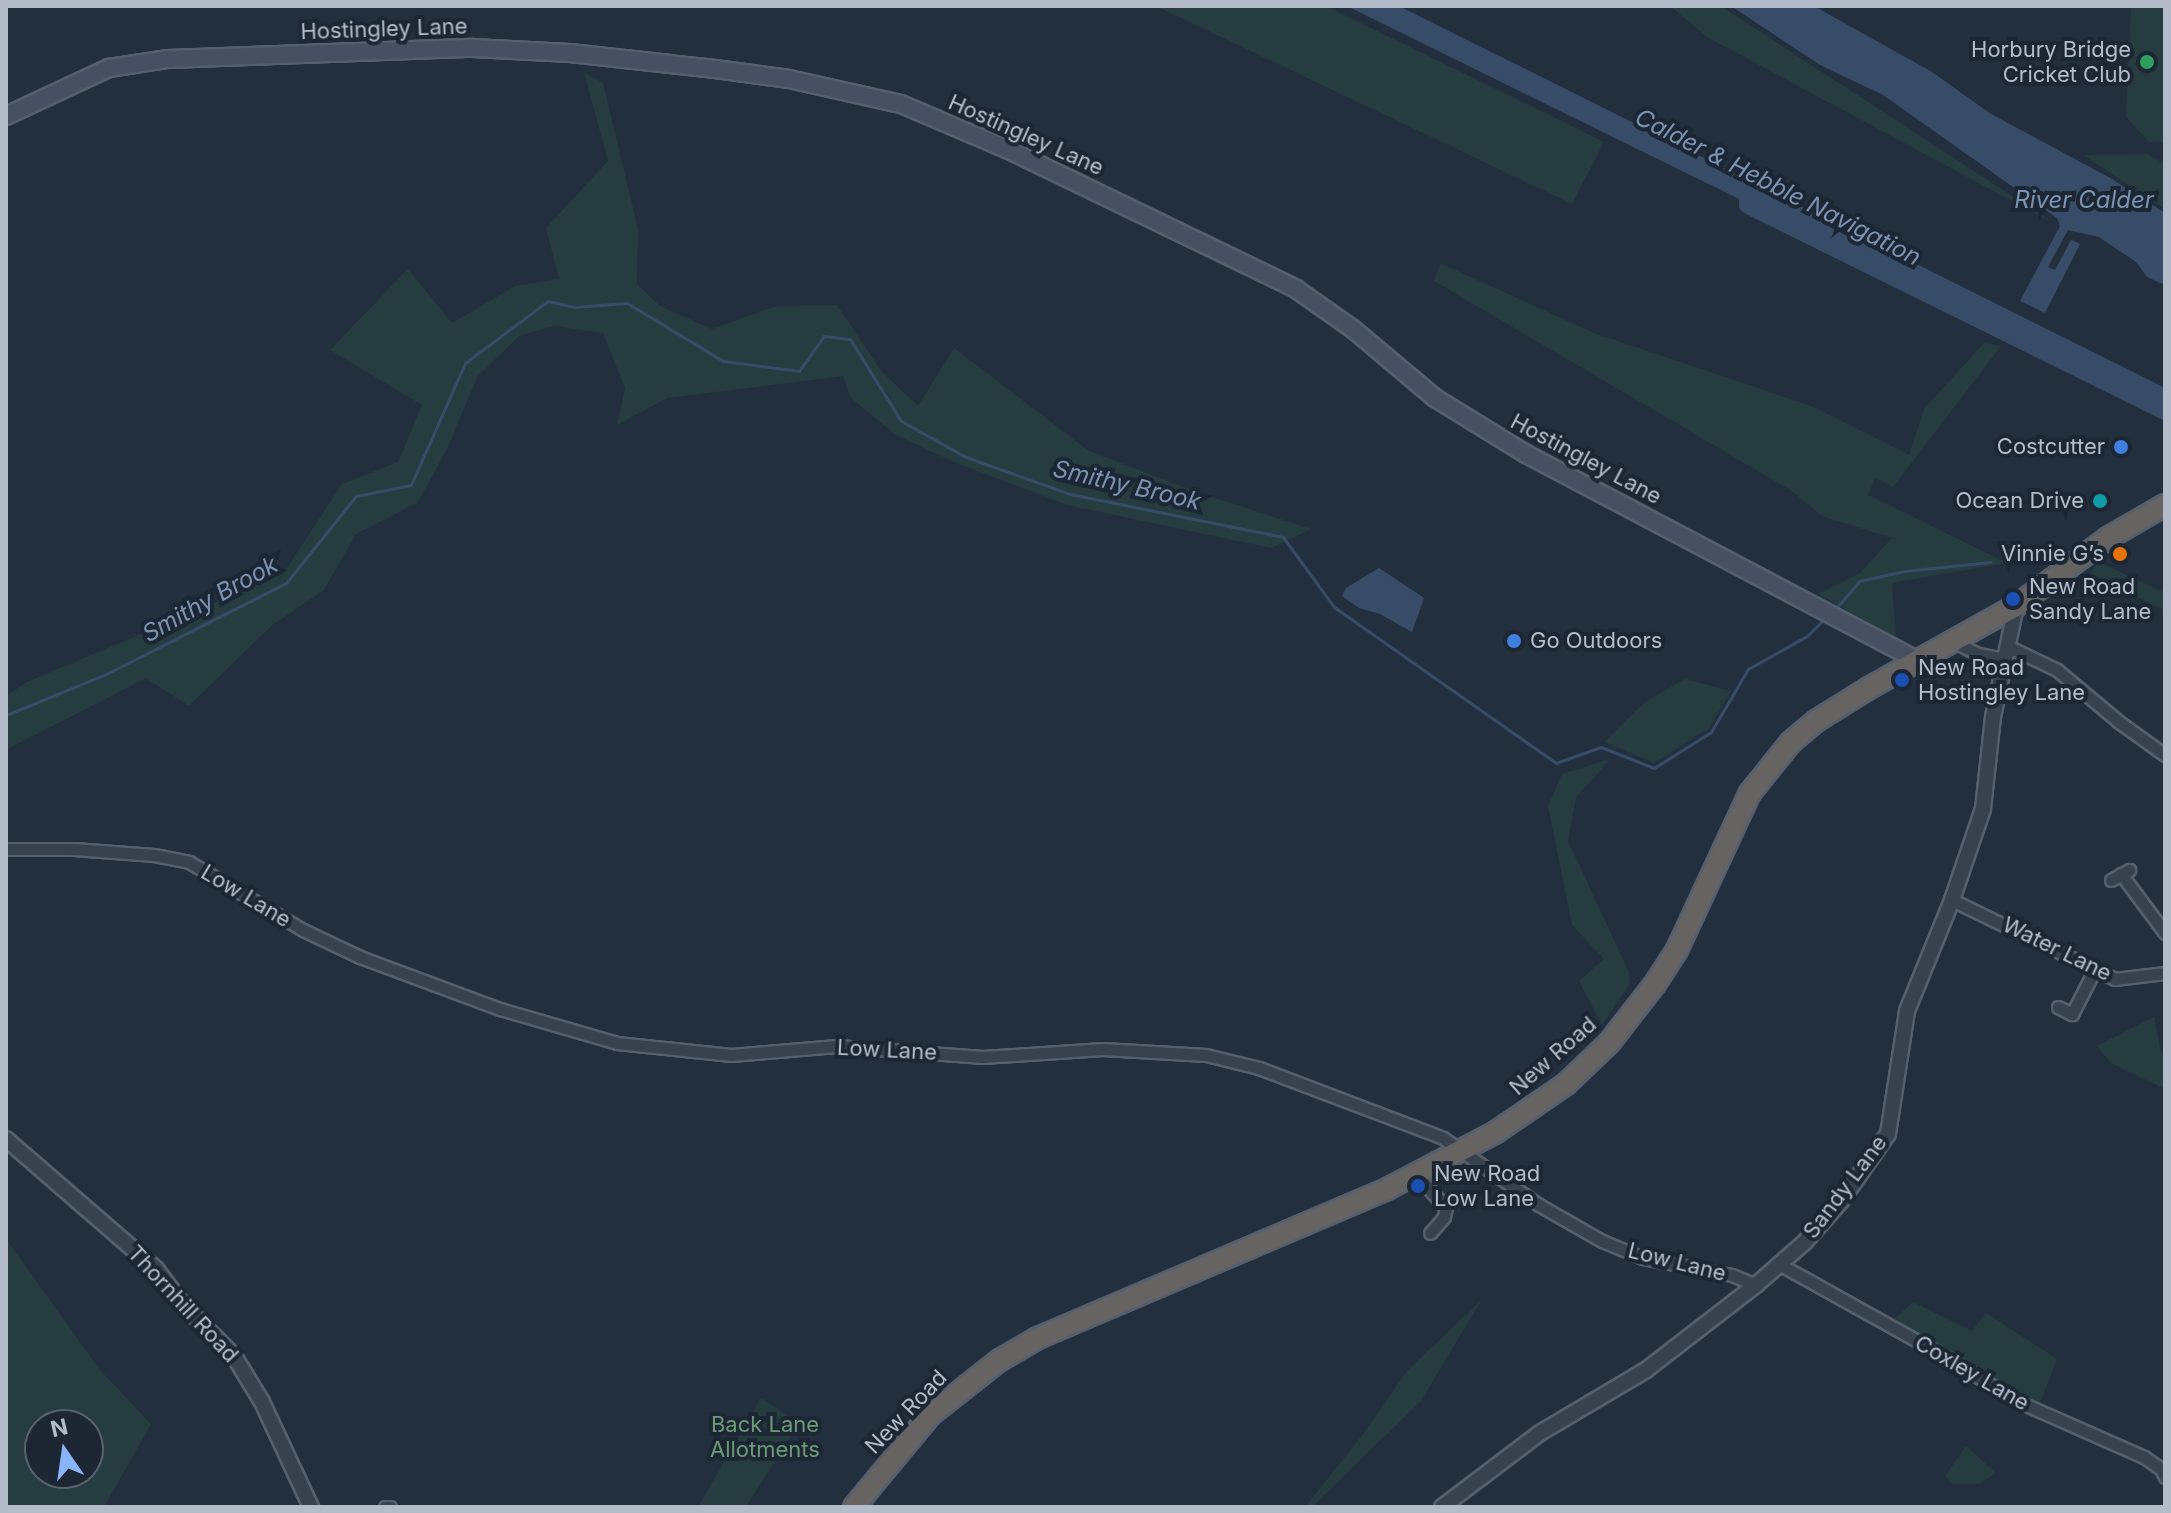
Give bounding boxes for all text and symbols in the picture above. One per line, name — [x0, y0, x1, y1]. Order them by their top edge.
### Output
street label: Hostingley Lane — [300, 13, 468, 45]
place label: Horbury Bridge Cricket Club — [1971, 36, 2131, 88]
marker: Horbury Bridge Cricket Club — [2138, 53, 2156, 71]
street label: Hostingley Lane — [944, 89, 1108, 181]
water label: Calder & Hebble Navigation — [1630, 102, 1926, 272]
water label: River Calder — [2014, 186, 2154, 214]
street label: Hostingley Lane — [1506, 408, 1666, 510]
place label: Costcutter — [1997, 434, 2105, 460]
marker: Costcutter — [2112, 438, 2130, 456]
water label: Smithy Brook — [1050, 454, 1204, 516]
place label: Ocean Drive — [1955, 488, 2084, 514]
marker: Ocean Drive — [2091, 492, 2109, 510]
place label: Vinnie G’s — [2001, 541, 2104, 567]
marker: Vinnie G’s — [2111, 545, 2129, 563]
water label: Smithy Brook — [137, 550, 283, 648]
place label: New Road Sandy Lane — [2029, 573, 2151, 624]
marker: New Road Sandy Lane — [2004, 590, 2022, 608]
place label: Go Outdoors — [1530, 628, 1662, 654]
marker: Go Outdoors — [1505, 632, 1523, 650]
place label: New Road Hostingley Lane — [1918, 654, 2085, 706]
marker: New Road Hostingley Lane — [1893, 671, 1911, 689]
street label: Low Lane — [196, 859, 296, 933]
street label: Water Lane — [1998, 911, 2116, 987]
street label: New Road — [1504, 1011, 1602, 1101]
street label: Low Lane — [836, 1034, 938, 1066]
street label: Sandy Lane — [1798, 1130, 1892, 1244]
place label: New Road Low Lane — [1434, 1160, 1540, 1212]
marker: New Road Low Lane — [1409, 1177, 1427, 1195]
street label: Low Lane — [1625, 1237, 1729, 1287]
street label: Thornhill Road — [122, 1240, 244, 1368]
street label: Coxley Lane — [1910, 1330, 2034, 1416]
street label: New Road — [860, 1365, 952, 1459]
north arrow — [24, 1409, 104, 1489]
park label: Back Lane Allotments — [710, 1411, 820, 1462]
text: N — [48, 1413, 70, 1442]

